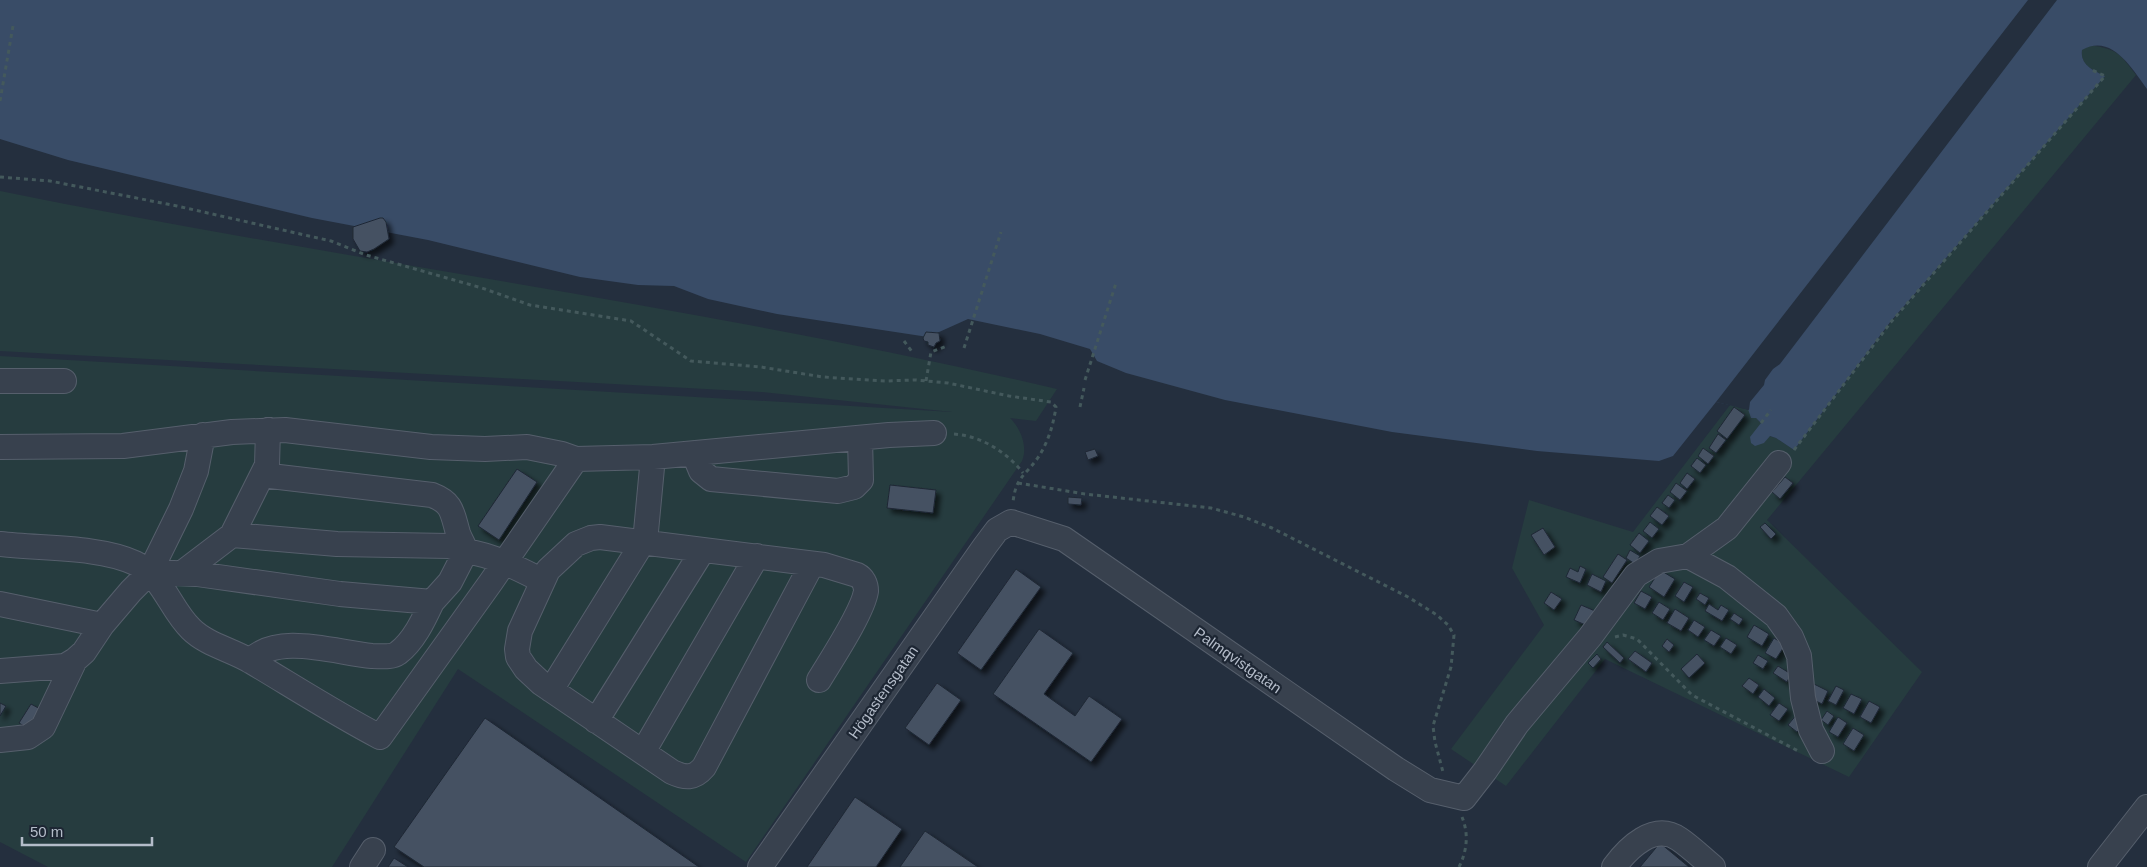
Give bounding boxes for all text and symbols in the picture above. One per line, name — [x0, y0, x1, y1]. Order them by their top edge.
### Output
street label: Palmqvistgatan — [1191, 624, 1285, 696]
street label: Högastensgatan — [845, 642, 921, 742]
scale bar — [22, 814, 152, 846]
text: 50 m — [30, 823, 63, 840]

